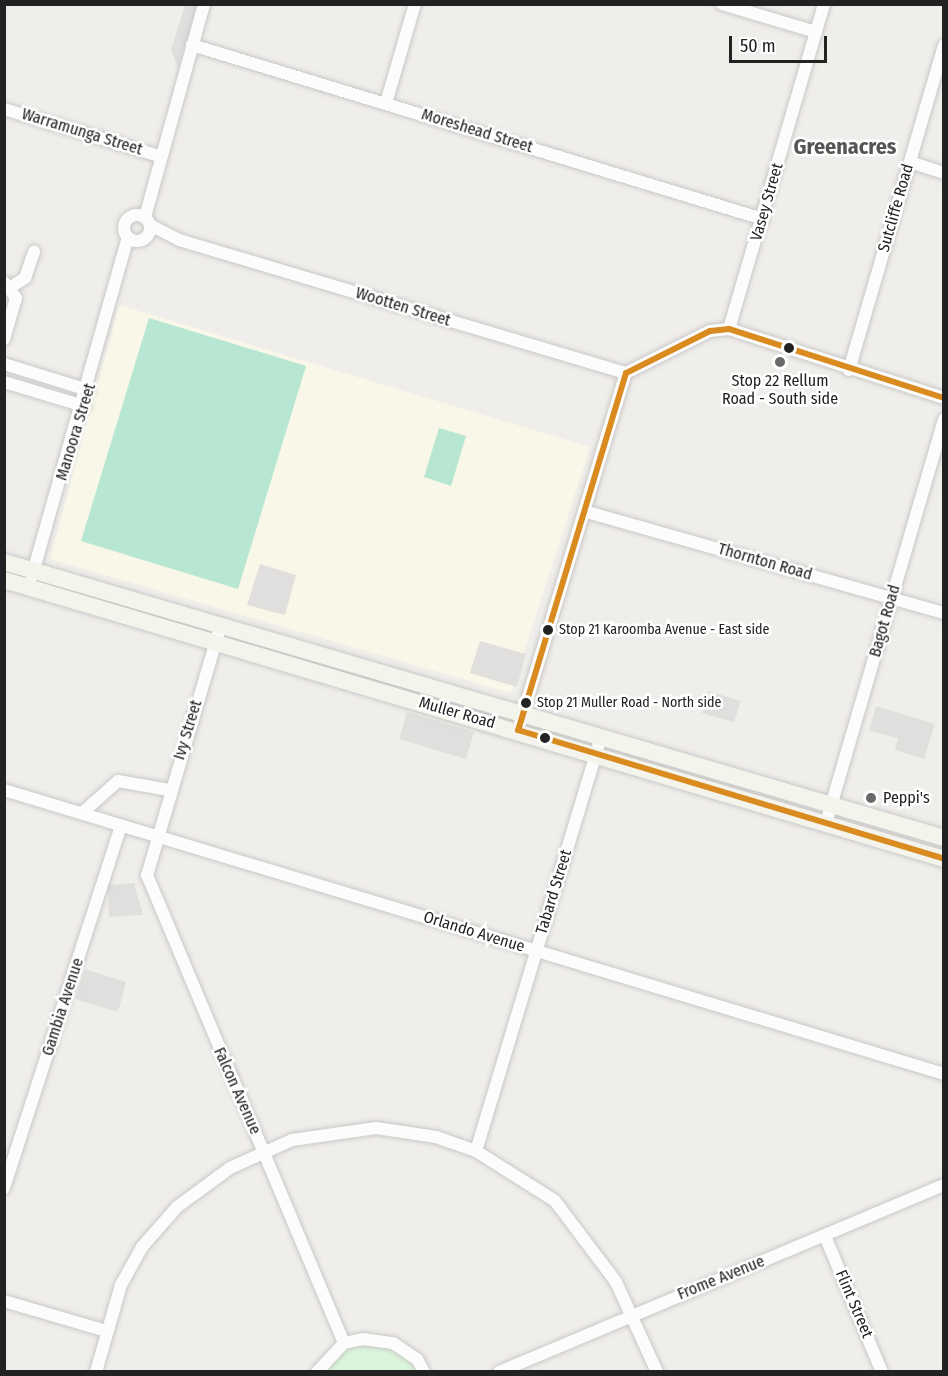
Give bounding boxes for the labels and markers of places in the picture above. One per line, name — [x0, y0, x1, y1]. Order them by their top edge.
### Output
unlabelled marker — [783, 342, 795, 354]
marker: Stop 22 Rellum Road - South side — [773, 355, 787, 369]
place label: Stop 22 Rellum Road - South side — [722, 371, 838, 409]
place label: Stop 21 Karoomba Avenue - East side — [559, 622, 769, 638]
marker: Stop 21 Karoomba Avenue - East side — [542, 624, 554, 636]
place label: Stop 21 Muller Road - North side — [537, 695, 721, 711]
marker: Stop 21 Muller Road - North side — [520, 697, 532, 709]
unlabelled marker — [539, 732, 551, 744]
place label: Peppi's — [883, 788, 930, 808]
marker: Peppi's — [864, 791, 878, 805]

